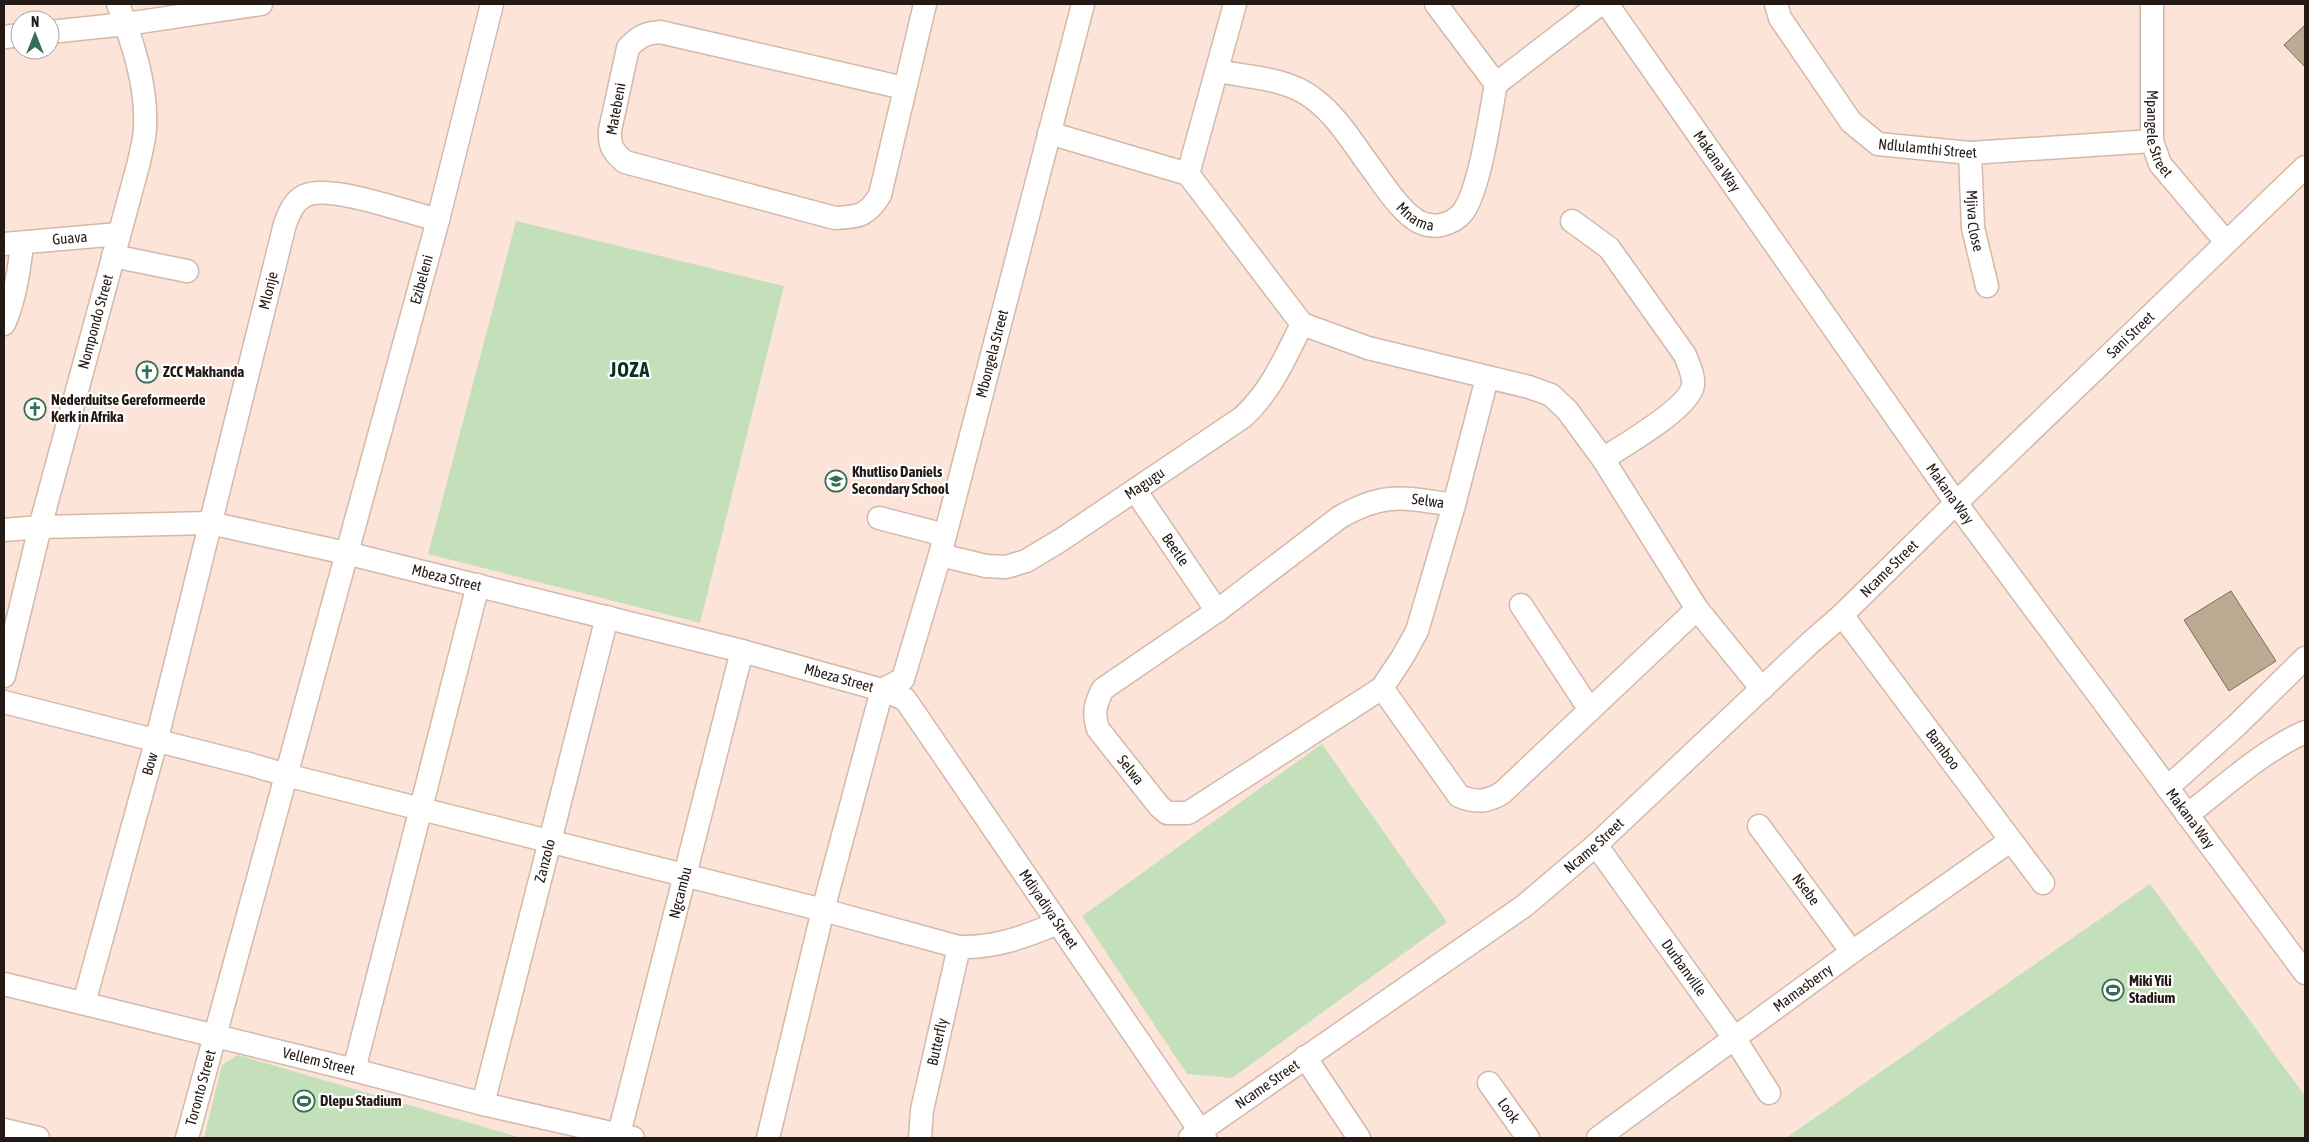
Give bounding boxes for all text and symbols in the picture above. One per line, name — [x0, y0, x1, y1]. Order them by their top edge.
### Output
north arrow — [10, 10, 60, 60]
text: N — [31, 14, 39, 30]
street label: Matebeni — [603, 82, 628, 136]
street label: Mpangele Street — [2144, 90, 2176, 180]
street label: Makana Way — [1690, 127, 1745, 195]
street label: Ndlulamthi Street — [1877, 135, 1977, 161]
street label: Mjiva Close — [1963, 190, 1987, 253]
street label: Mnama — [1393, 198, 1435, 234]
street label: Guava — [51, 228, 88, 248]
street label: Ezibeleni — [406, 253, 436, 306]
street label: Mlonje — [255, 270, 281, 311]
street label: Nompondo Street — [74, 272, 116, 371]
street label: Mbongela Street — [972, 308, 1011, 400]
street label: Sani Street — [2103, 308, 2157, 361]
district label: JOZA — [609, 358, 650, 381]
church icon: ZCC Makhanda — [135, 360, 159, 384]
place label: ZCC Makhanda — [163, 363, 244, 380]
place label: Nederduitse Gereformeerde Kerk in Afrika — [51, 391, 206, 425]
church icon: Nederduitse Gereformeerde Kerk in Afrika — [23, 397, 47, 421]
street label: Makana Way — [1923, 460, 1978, 527]
place label: Khutliso Daniels Secondary School — [852, 463, 950, 497]
street label: Magugu — [1121, 464, 1168, 503]
school or university icon: Khutliso Daniels Secondary School — [824, 469, 848, 493]
street label: Selwa — [1411, 490, 1445, 511]
street label: Beetle — [1159, 530, 1193, 569]
street label: Ncame Street — [1856, 536, 1921, 600]
street label: Mbeza Street — [410, 561, 483, 594]
street label: Mbeza Street — [802, 660, 876, 695]
street label: Bamboo — [1923, 726, 1964, 773]
street label: Bow — [138, 750, 161, 777]
street label: Selwa — [1114, 752, 1148, 788]
street label: Makana Way — [2163, 785, 2219, 852]
street label: Ncame Street — [1560, 814, 1627, 876]
street label: Zanzolo — [531, 837, 558, 884]
street label: Ngcambu — [665, 865, 695, 920]
street label: Mdiyadiya Street — [1016, 866, 1082, 952]
street label: Nsebe — [1789, 870, 1824, 909]
street label: Durbanville — [1658, 936, 1711, 999]
street label: Mamasberry — [1770, 960, 1836, 1015]
place label: Miki Yili Stadium — [2129, 972, 2175, 1006]
sports icon: Miki Yili Stadium — [2101, 978, 2125, 1002]
street label: Butterfly — [923, 1016, 951, 1067]
street label: Vellem Street — [281, 1044, 357, 1078]
street label: Toronto Street — [182, 1048, 219, 1127]
street label: Ncame Street — [1232, 1056, 1302, 1112]
sports icon: Dlepu Stadium — [292, 1089, 316, 1113]
place label: Dlepu Stadium — [320, 1092, 402, 1109]
street label: Look — [1494, 1095, 1524, 1127]

